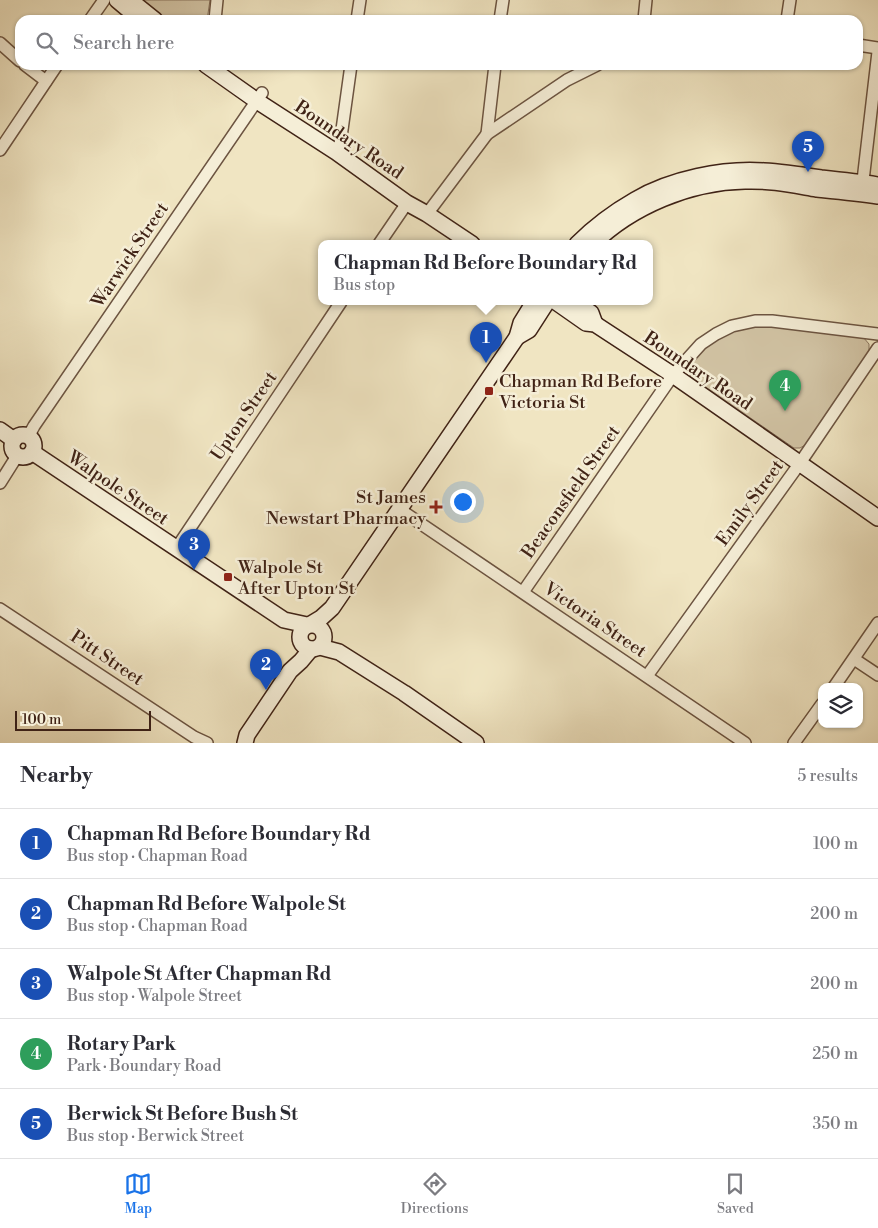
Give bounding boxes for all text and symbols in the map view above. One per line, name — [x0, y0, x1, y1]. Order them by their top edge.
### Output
search box — [15, 15, 863, 70]
icon: search — [33, 29, 61, 57]
text: Search here — [73, 31, 174, 55]
street label: Boundary Road — [290, 95, 408, 185]
pin: 5 — [792, 131, 824, 172]
street label: Warwick Street — [86, 197, 174, 313]
popup — [318, 240, 653, 305]
text: Chapman Rd Before Boundary Rd — [334, 251, 637, 275]
text: Bus stop — [334, 275, 395, 295]
pin: 1 — [470, 322, 502, 363]
street label: Boundary Road — [639, 326, 757, 416]
street label: Upton Street — [206, 366, 283, 465]
place label: Chapman Rd Before Victoria St — [498, 370, 662, 414]
pin: 4 — [769, 370, 801, 411]
marker: Chapman Rd Before Victoria St — [483, 385, 495, 397]
street label: Beaconsfield Street — [516, 421, 626, 564]
street label: Walpole Street — [62, 445, 174, 531]
street label: Emily Street — [711, 455, 789, 551]
place label: St James Newstart Pharmacy — [266, 486, 426, 530]
your location — [450, 489, 476, 515]
marker: St James Newstart Pharmacy — [430, 501, 442, 513]
pin: 3 — [178, 529, 210, 570]
place label: Walpole St After Upton St — [237, 556, 356, 600]
marker: Walpole St After Upton St — [222, 571, 234, 583]
street label: Victoria Street — [538, 577, 651, 663]
street label: Pitt Street — [66, 625, 149, 691]
pin: 2 — [250, 649, 282, 690]
map controls — [818, 683, 863, 728]
button: layers — [818, 683, 863, 728]
scale bar — [15, 708, 151, 731]
text: 100 m — [22, 711, 61, 729]
text: Nearby — [20, 763, 93, 789]
text: 5 results — [797, 766, 858, 786]
text: Chapman Rd Before Boundary Rd — [67, 822, 371, 846]
text: 1 — [32, 834, 40, 854]
text: 100 m — [813, 834, 858, 854]
text: Bus stop · Chapman Road — [67, 846, 248, 866]
text: Chapman Rd Before Walpole St — [67, 892, 346, 916]
text: 2 — [31, 904, 41, 924]
text: 200 m — [810, 904, 858, 924]
text: Bus stop · Chapman Road — [67, 916, 248, 936]
text: Walpole St After Chapman Rd — [67, 962, 331, 986]
text: 3 — [31, 974, 41, 994]
text: 200 m — [810, 974, 858, 994]
text: Bus stop · Walpole Street — [67, 986, 242, 1006]
text: Rotary Park — [67, 1032, 176, 1056]
text: 4 — [31, 1044, 41, 1064]
text: 250 m — [812, 1044, 858, 1064]
text: Park · Boundary Road — [67, 1056, 221, 1076]
text: Berwick St Before Bush St — [67, 1102, 298, 1126]
text: 5 — [31, 1114, 41, 1134]
text: 350 m — [812, 1114, 858, 1134]
text: Bus stop · Berwick Street — [67, 1126, 244, 1146]
tab: Map — [124, 1170, 152, 1218]
tab: Directions — [401, 1170, 468, 1218]
tab: Saved — [717, 1170, 754, 1218]

